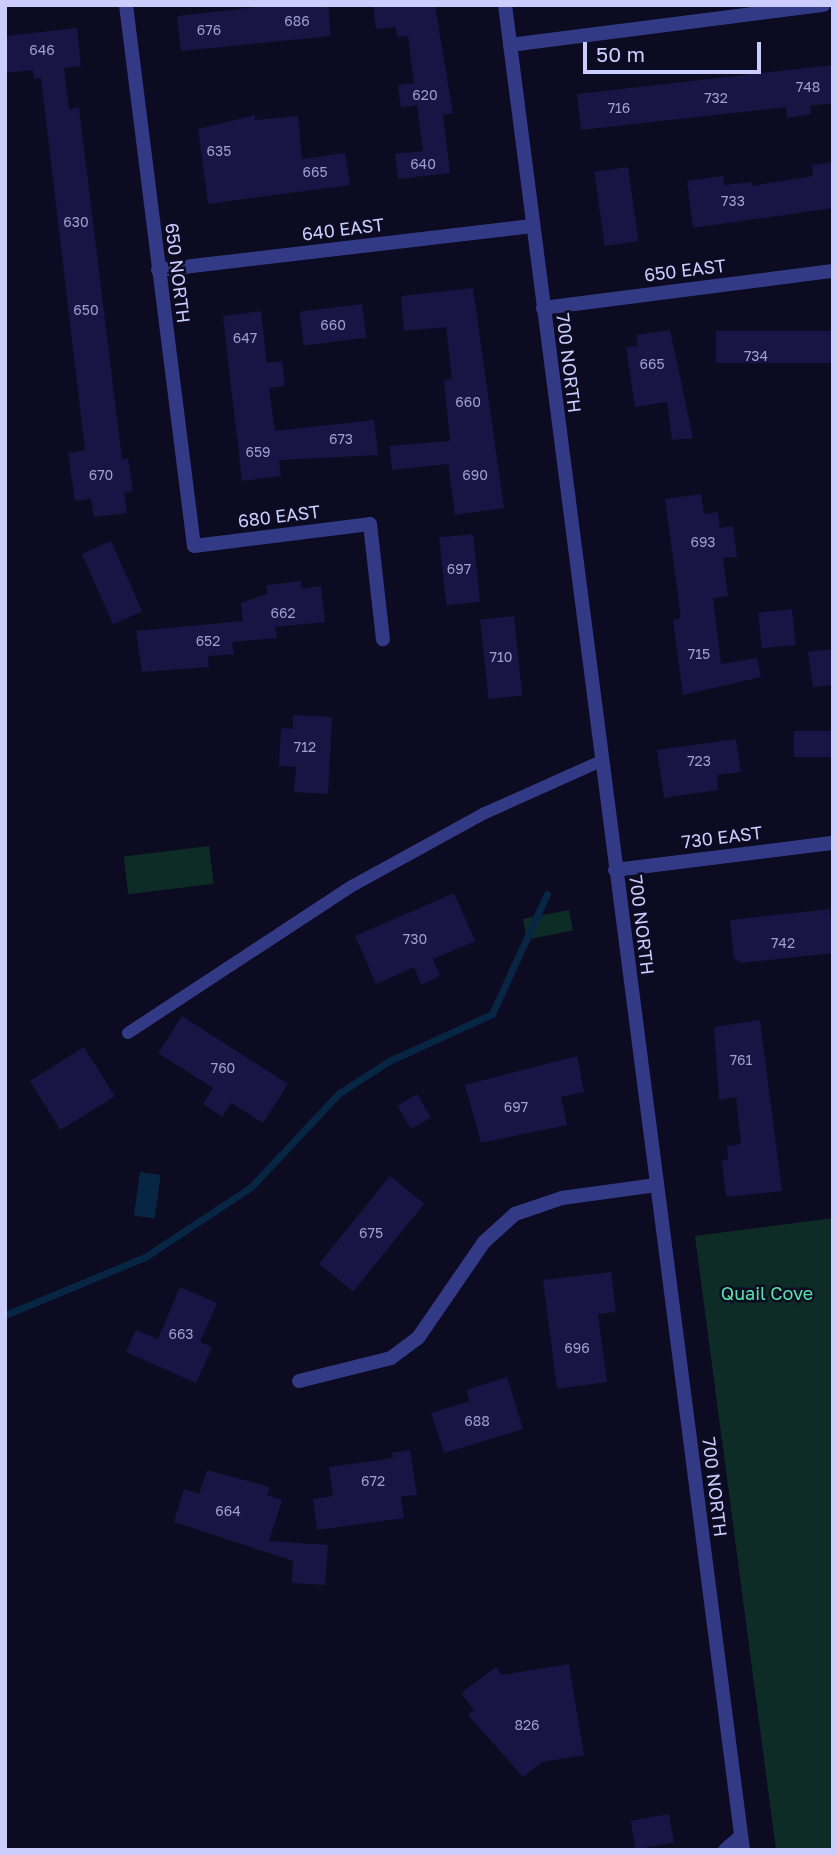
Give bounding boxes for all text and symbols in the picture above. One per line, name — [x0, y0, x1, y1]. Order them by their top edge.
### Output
house number: 686 — [284, 13, 310, 29]
house number: 676 — [197, 22, 221, 38]
scale bar — [586, 28, 764, 72]
text: 50 m — [596, 41, 645, 67]
house number: 646 — [29, 42, 55, 58]
house number: 748 — [796, 79, 820, 95]
house number: 620 — [412, 87, 438, 103]
house number: 732 — [704, 90, 728, 106]
house number: 716 — [608, 100, 630, 116]
house number: 635 — [207, 143, 231, 159]
house number: 640 — [410, 156, 436, 172]
house number: 665 — [302, 164, 328, 180]
house number: 733 — [721, 193, 745, 209]
street label: 640 EAST — [301, 213, 385, 245]
house number: 630 — [63, 214, 89, 230]
street label: 650 NORTH — [161, 222, 195, 324]
street label: 650 EAST — [643, 254, 727, 286]
house number: 650 — [73, 302, 99, 318]
street label: 700 NORTH — [552, 312, 586, 414]
house number: 660 — [320, 317, 346, 333]
house number: 647 — [233, 330, 257, 346]
house number: 734 — [744, 348, 768, 364]
house number: 665 — [639, 356, 665, 372]
house number: 660 — [455, 394, 481, 410]
house number: 673 — [329, 431, 353, 447]
house number: 659 — [245, 444, 271, 460]
house number: 670 — [89, 467, 113, 483]
house number: 690 — [462, 467, 488, 483]
street label: 680 EAST — [237, 500, 321, 532]
house number: 693 — [690, 534, 716, 550]
house number: 697 — [447, 561, 471, 577]
house number: 662 — [270, 605, 296, 621]
house number: 652 — [196, 633, 220, 649]
house number: 715 — [688, 646, 710, 662]
house number: 710 — [490, 649, 512, 665]
house number: 712 — [294, 739, 316, 755]
house number: 723 — [687, 753, 711, 769]
street label: 730 EAST — [680, 821, 764, 853]
street label: 700 NORTH — [625, 874, 659, 976]
house number: 730 — [403, 931, 427, 947]
house number: 742 — [771, 935, 795, 951]
house number: 761 — [730, 1052, 752, 1068]
house number: 760 — [211, 1060, 235, 1076]
house number: 697 — [504, 1099, 528, 1115]
house number: 675 — [359, 1225, 383, 1241]
park label: Quail Cove — [721, 1282, 813, 1304]
house number: 663 — [168, 1326, 194, 1342]
house number: 696 — [564, 1340, 590, 1356]
house number: 688 — [464, 1413, 490, 1429]
street label: 700 NORTH — [698, 1436, 732, 1538]
house number: 672 — [361, 1473, 385, 1489]
house number: 664 — [215, 1503, 241, 1519]
house number: 826 — [514, 1717, 540, 1733]

